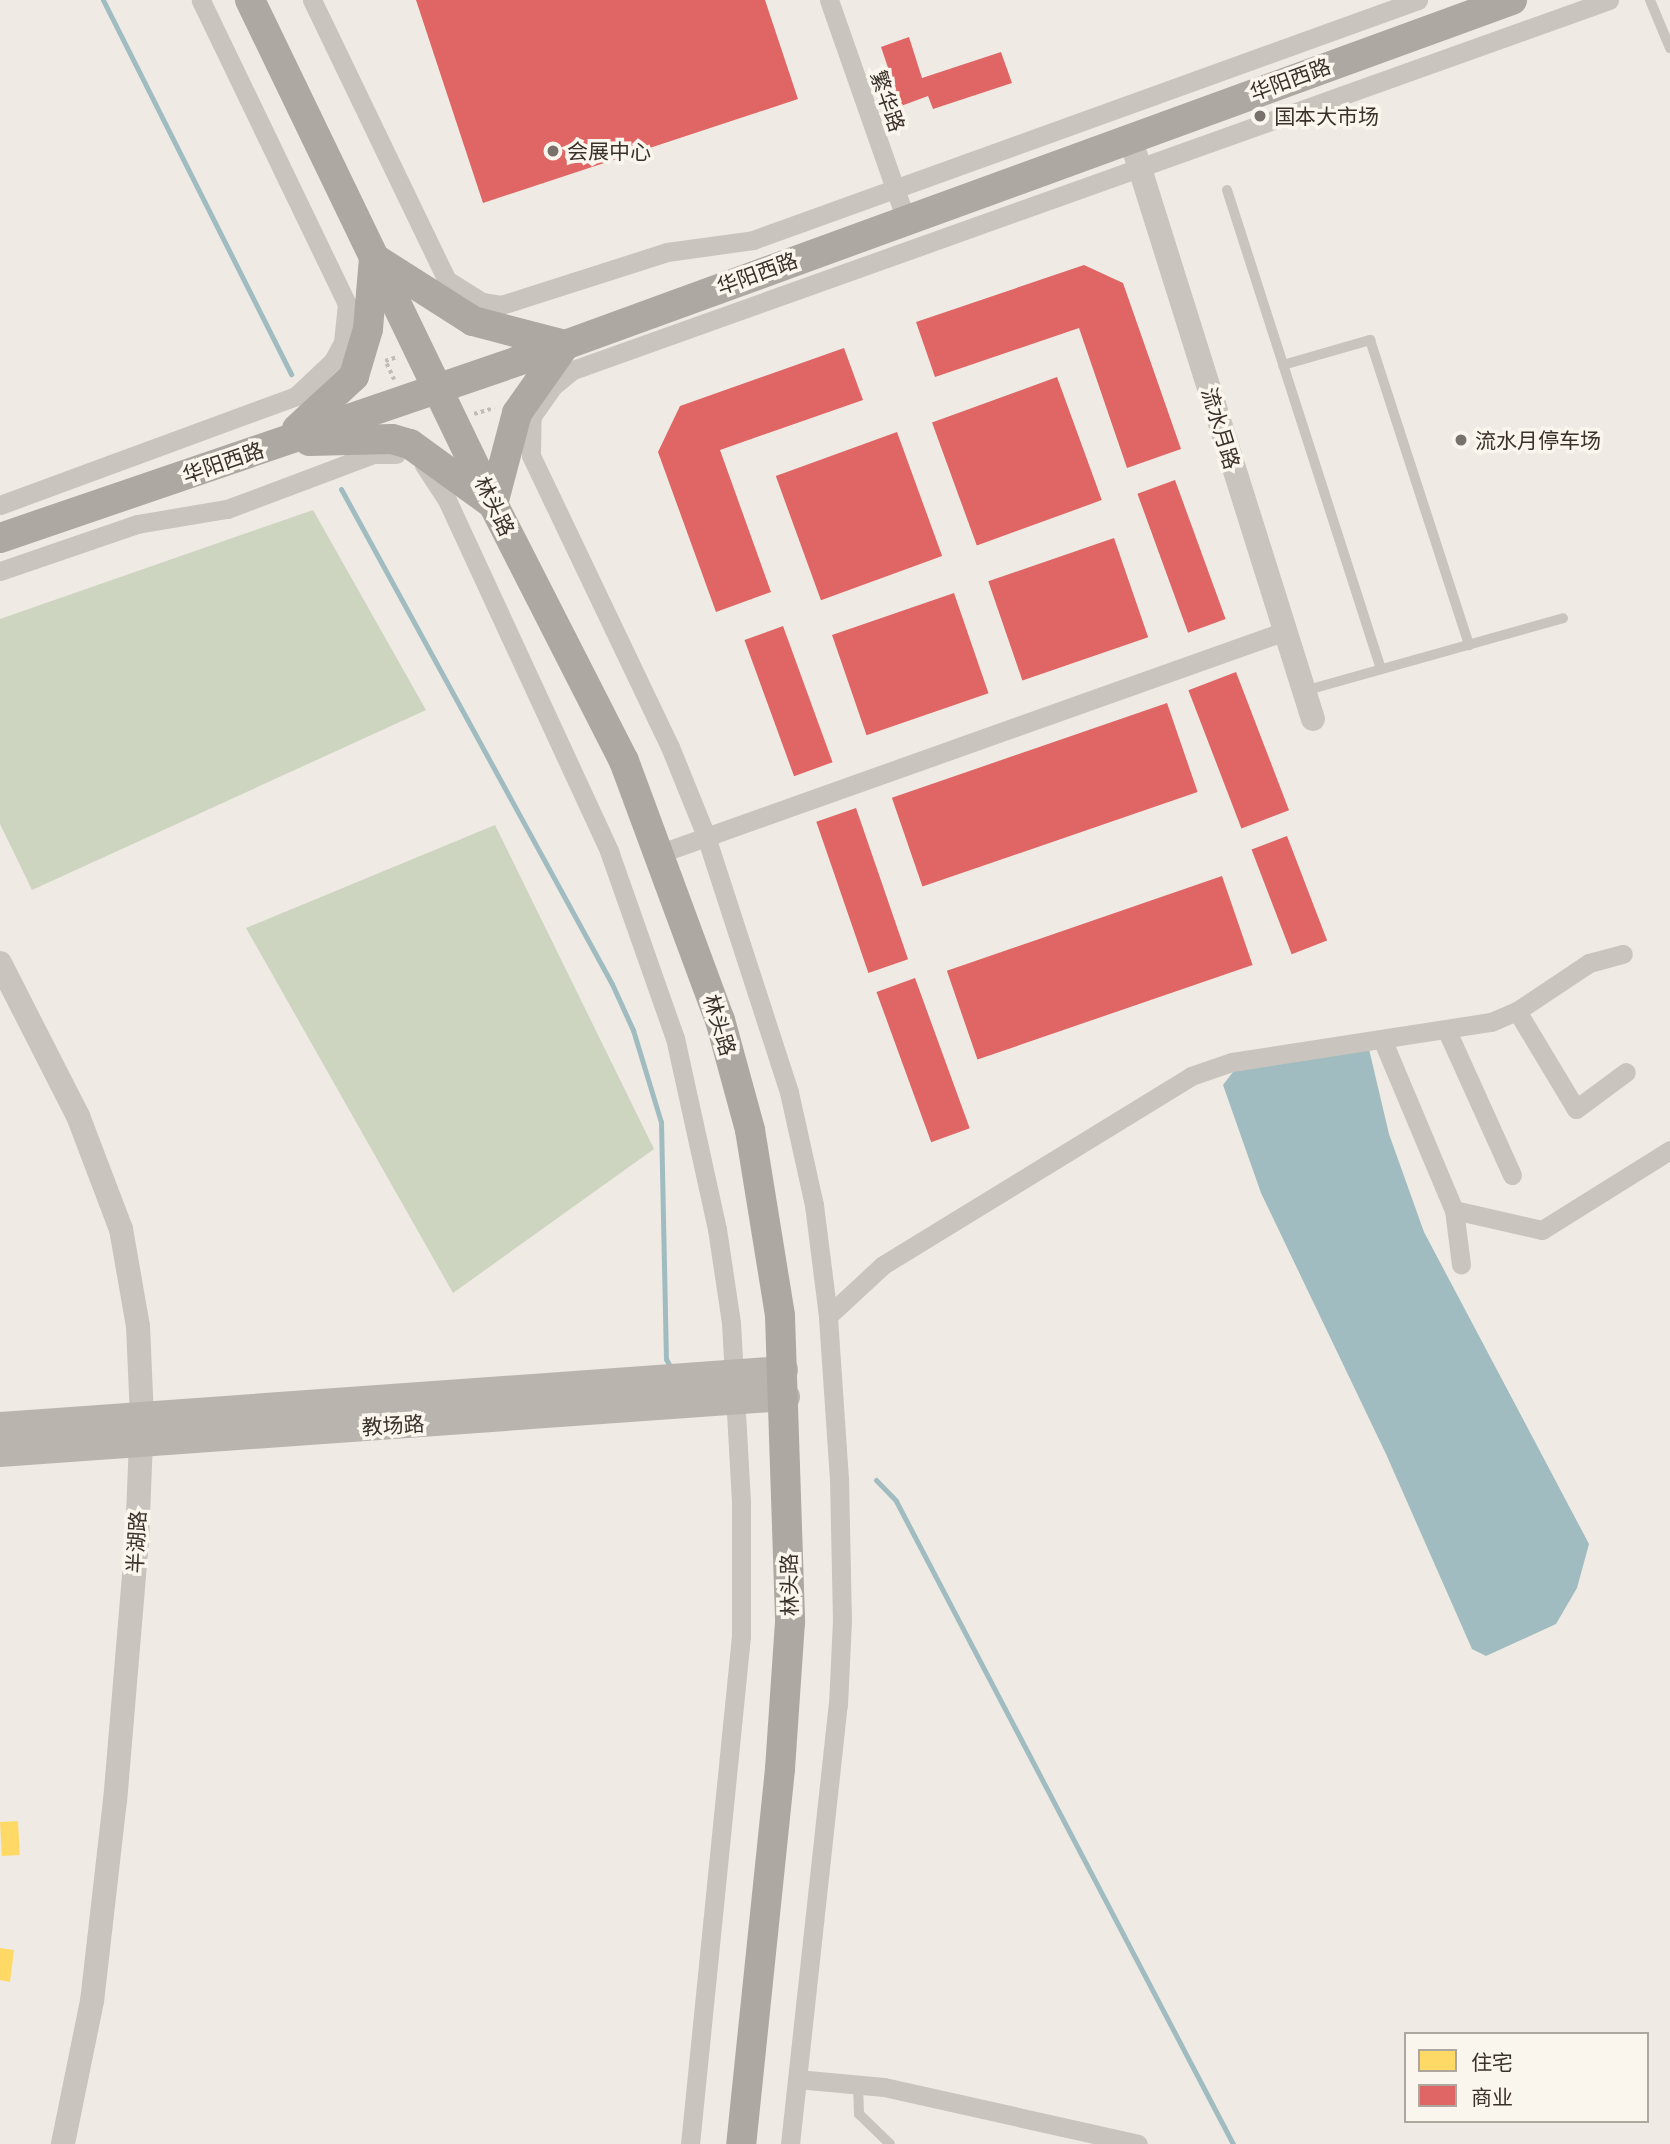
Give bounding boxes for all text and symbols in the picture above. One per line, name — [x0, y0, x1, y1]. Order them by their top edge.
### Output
street label: 华阳西路 — [1246, 53, 1334, 105]
street label: 繁华路 — [866, 67, 910, 135]
place label: 国本大市场 — [1274, 103, 1379, 129]
marker: 国本大市场 — [1252, 108, 1268, 124]
place label: 会展中心 — [567, 138, 651, 164]
marker: 会展中心 — [545, 143, 561, 159]
street label: 华阳西路 — [713, 247, 801, 299]
street label: 流水月路 — [1197, 384, 1245, 472]
place label: 流水月停车场 — [1475, 427, 1601, 453]
marker: 流水月停车场 — [1453, 432, 1469, 448]
street label: 华阳西路 — [179, 436, 267, 488]
street label: 林头路 — [470, 472, 520, 540]
street label: 林头路 — [699, 991, 741, 1059]
street label: 教场路 — [361, 1410, 425, 1440]
street label: 半湖路 — [122, 1510, 150, 1574]
street label: 林头路 — [776, 1553, 802, 1617]
legend — [1404, 2032, 1649, 2123]
text: 住宅 — [1471, 2049, 1513, 2074]
text: 商业 — [1471, 2084, 1513, 2109]

